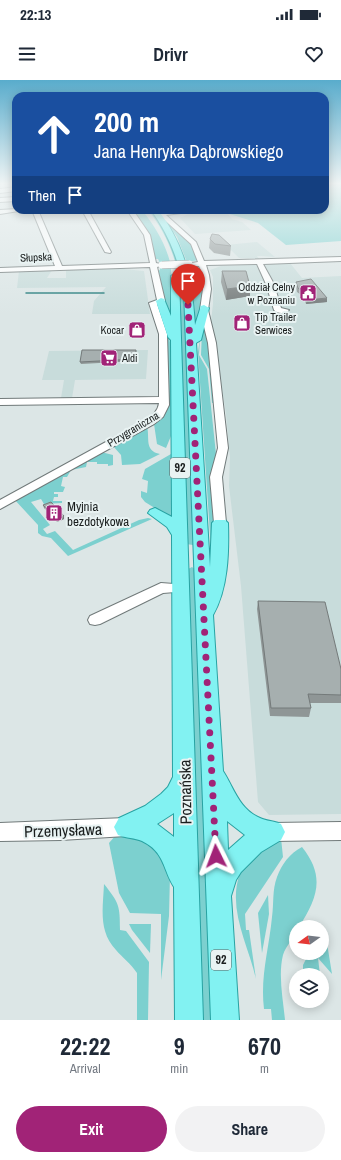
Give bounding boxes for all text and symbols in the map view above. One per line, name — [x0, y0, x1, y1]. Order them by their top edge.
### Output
text: 22:13 — [20, 4, 51, 25]
text: Drivr — [153, 42, 188, 67]
icon: menu — [16, 43, 38, 65]
icon: heart — [303, 43, 325, 65]
text: 200 m — [94, 103, 159, 141]
icon: ahead — [28, 108, 80, 160]
text: Jana Henryka Dąbrowskiego — [94, 139, 284, 164]
icon: arrive — [64, 184, 86, 206]
text: Then — [28, 185, 56, 206]
street label: Słupska — [20, 249, 52, 265]
pin — [171, 264, 205, 305]
icon: arrive — [177, 270, 199, 292]
place label: Oddział Celny w Poznaniu — [238, 280, 295, 307]
public building icon: Oddział Celny w Poznaniu — [298, 283, 318, 303]
place label: Tip Trailer Serwices — [255, 310, 296, 337]
shop icon: Tip Trailer Serwices — [232, 313, 252, 333]
shop icon: Kocar — [127, 320, 147, 340]
place label: Kocar — [100, 323, 124, 337]
supermarket icon: Aldi — [99, 348, 119, 368]
place label: Aldi — [121, 351, 138, 365]
street label: Przygraniczna — [105, 408, 161, 450]
road number: 92 — [170, 458, 190, 478]
place label: Myjnia bezdotykowa — [67, 498, 129, 530]
building icon: Myjnia bezdotykowa — [44, 503, 64, 523]
street label: Poznańska — [173, 759, 197, 825]
street label: Przemysława — [24, 818, 103, 842]
position arrow — [195, 835, 237, 877]
north arrow — [289, 920, 329, 960]
map controls — [289, 920, 329, 1008]
road number: 92 — [211, 950, 231, 970]
button: layers — [289, 968, 329, 1008]
text: 22:22 — [60, 1030, 110, 1062]
text: 9 — [174, 1030, 185, 1062]
text: 670 — [248, 1030, 281, 1062]
text: Arrival — [70, 1060, 101, 1077]
text: min — [170, 1060, 188, 1077]
text: m — [260, 1060, 269, 1077]
button: Exit — [16, 1106, 167, 1152]
button: Share — [175, 1106, 325, 1152]

